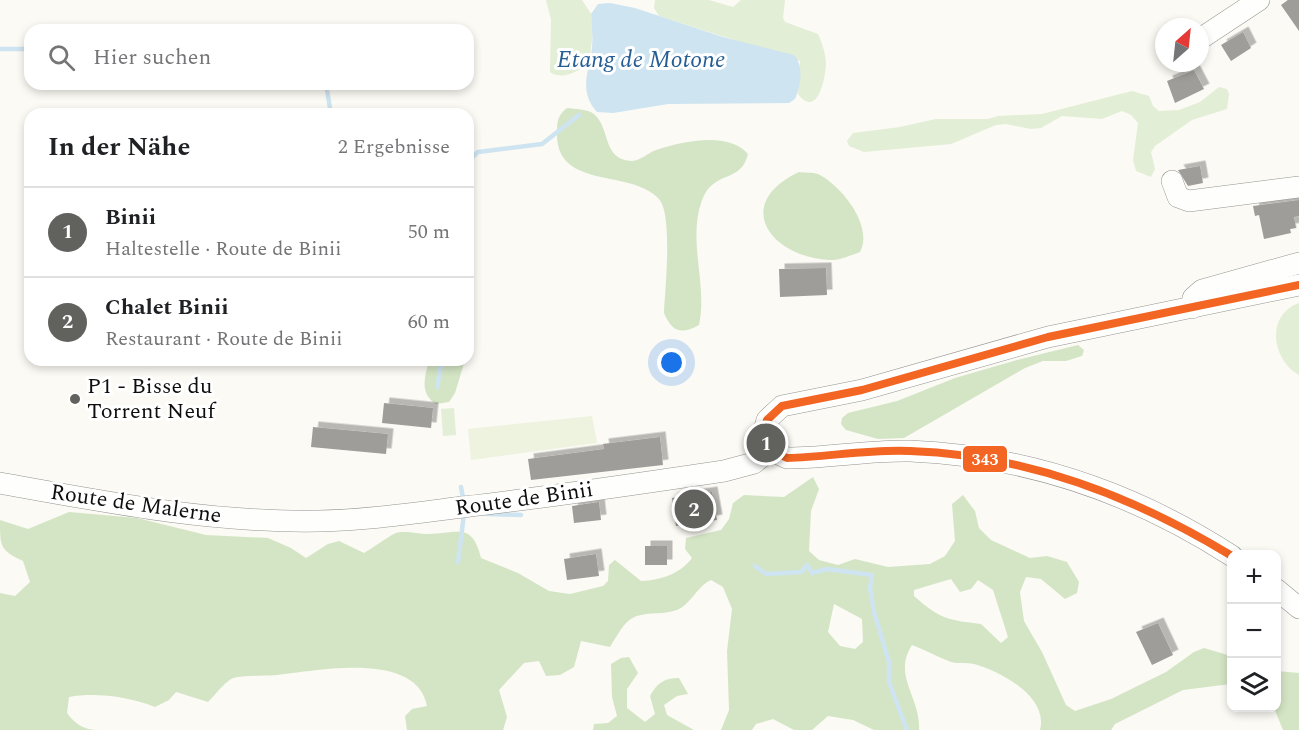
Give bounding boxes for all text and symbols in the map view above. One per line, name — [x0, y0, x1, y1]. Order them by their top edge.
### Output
north arrow — [1155, 18, 1209, 72]
search box — [24, 24, 474, 90]
icon: search — [45, 41, 78, 74]
text: Hier suchen — [93, 41, 211, 74]
water label: Etang de Motone — [557, 42, 725, 78]
text: In der Nähe — [48, 127, 190, 167]
text: 2 Ergebnisse — [338, 132, 450, 162]
text: Binii — [105, 201, 156, 234]
text: 1 — [62, 217, 73, 247]
text: 50 m — [408, 217, 450, 247]
text: Haltestelle · Route de Binii — [105, 234, 342, 264]
text: Chalet Binii — [105, 291, 229, 324]
text: 2 — [62, 307, 73, 337]
text: 60 m — [408, 307, 450, 337]
text: Restaurant · Route de Binii — [105, 324, 342, 354]
your location — [657, 348, 686, 377]
place label: P1 - Bisse du Torrent Neuf — [87, 370, 216, 428]
marker: P1 - Bisse du Torrent Neuf — [68, 392, 82, 406]
pin: 1 — [746, 420, 786, 466]
line badge: 343 — [962, 445, 1008, 473]
text: 343 — [972, 448, 998, 472]
street label: Route de Binii — [453, 473, 595, 525]
street label: Route de Malerne — [48, 476, 224, 532]
pin: 2 — [674, 486, 714, 532]
map controls — [1227, 550, 1281, 712]
button: + — [1227, 550, 1281, 604]
button: − — [1227, 604, 1281, 658]
button: layers — [1227, 658, 1281, 712]

